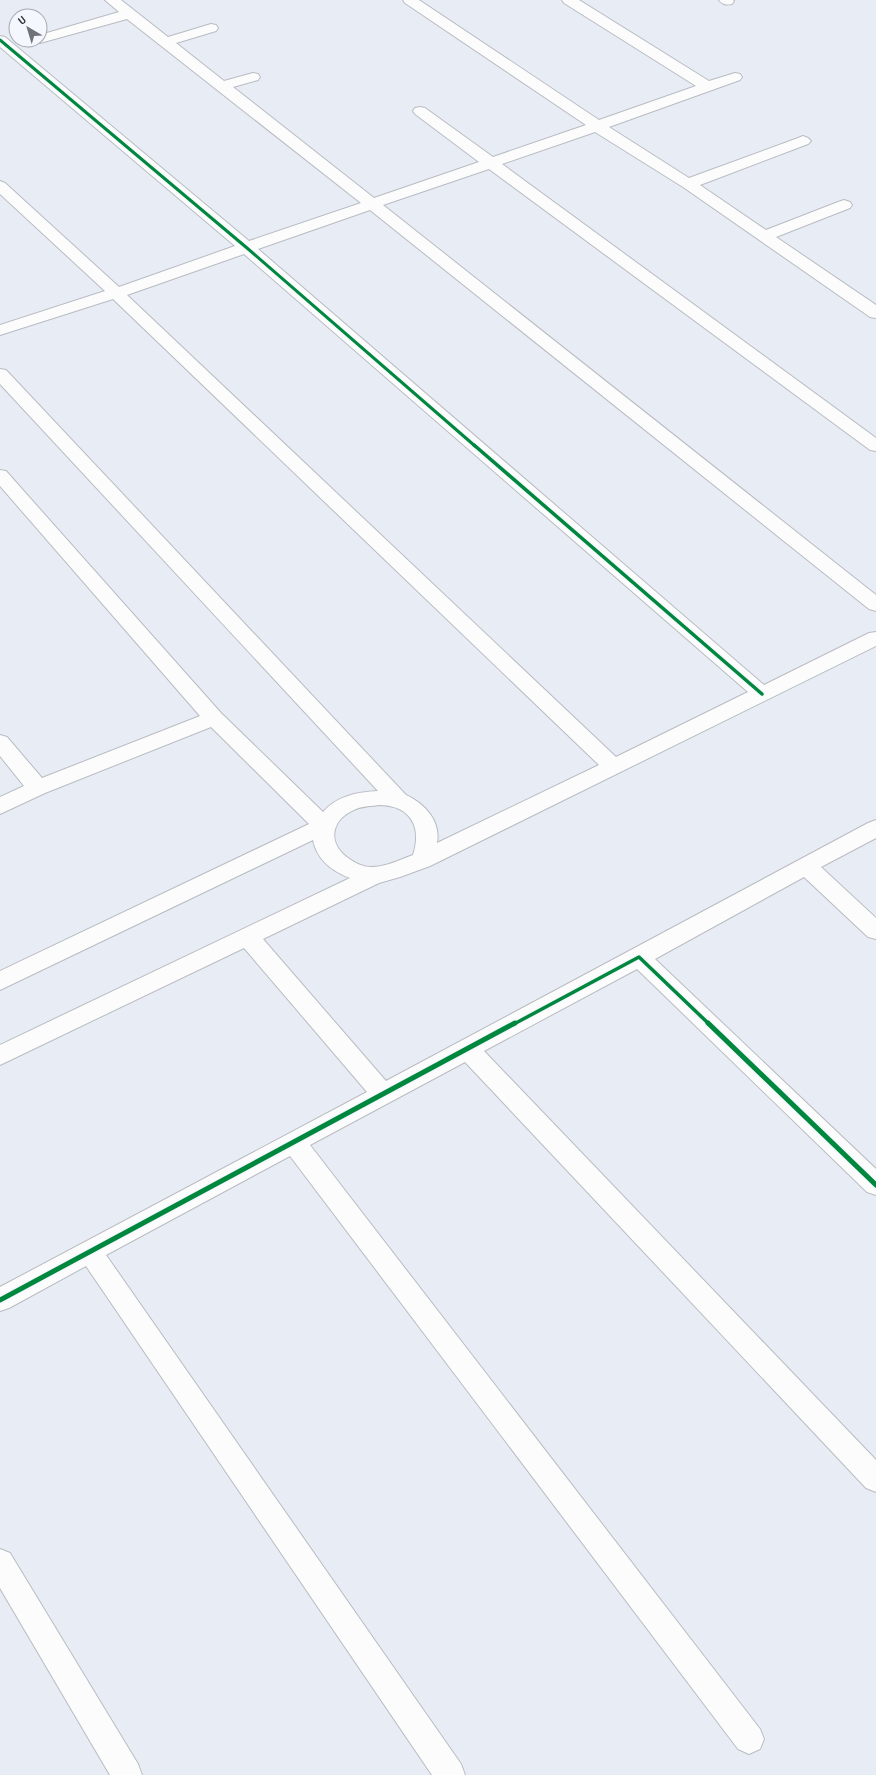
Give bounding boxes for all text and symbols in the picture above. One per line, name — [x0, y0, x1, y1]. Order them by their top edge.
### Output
north arrow — [8, 8, 48, 48]
text: U — [15, 13, 29, 28]

